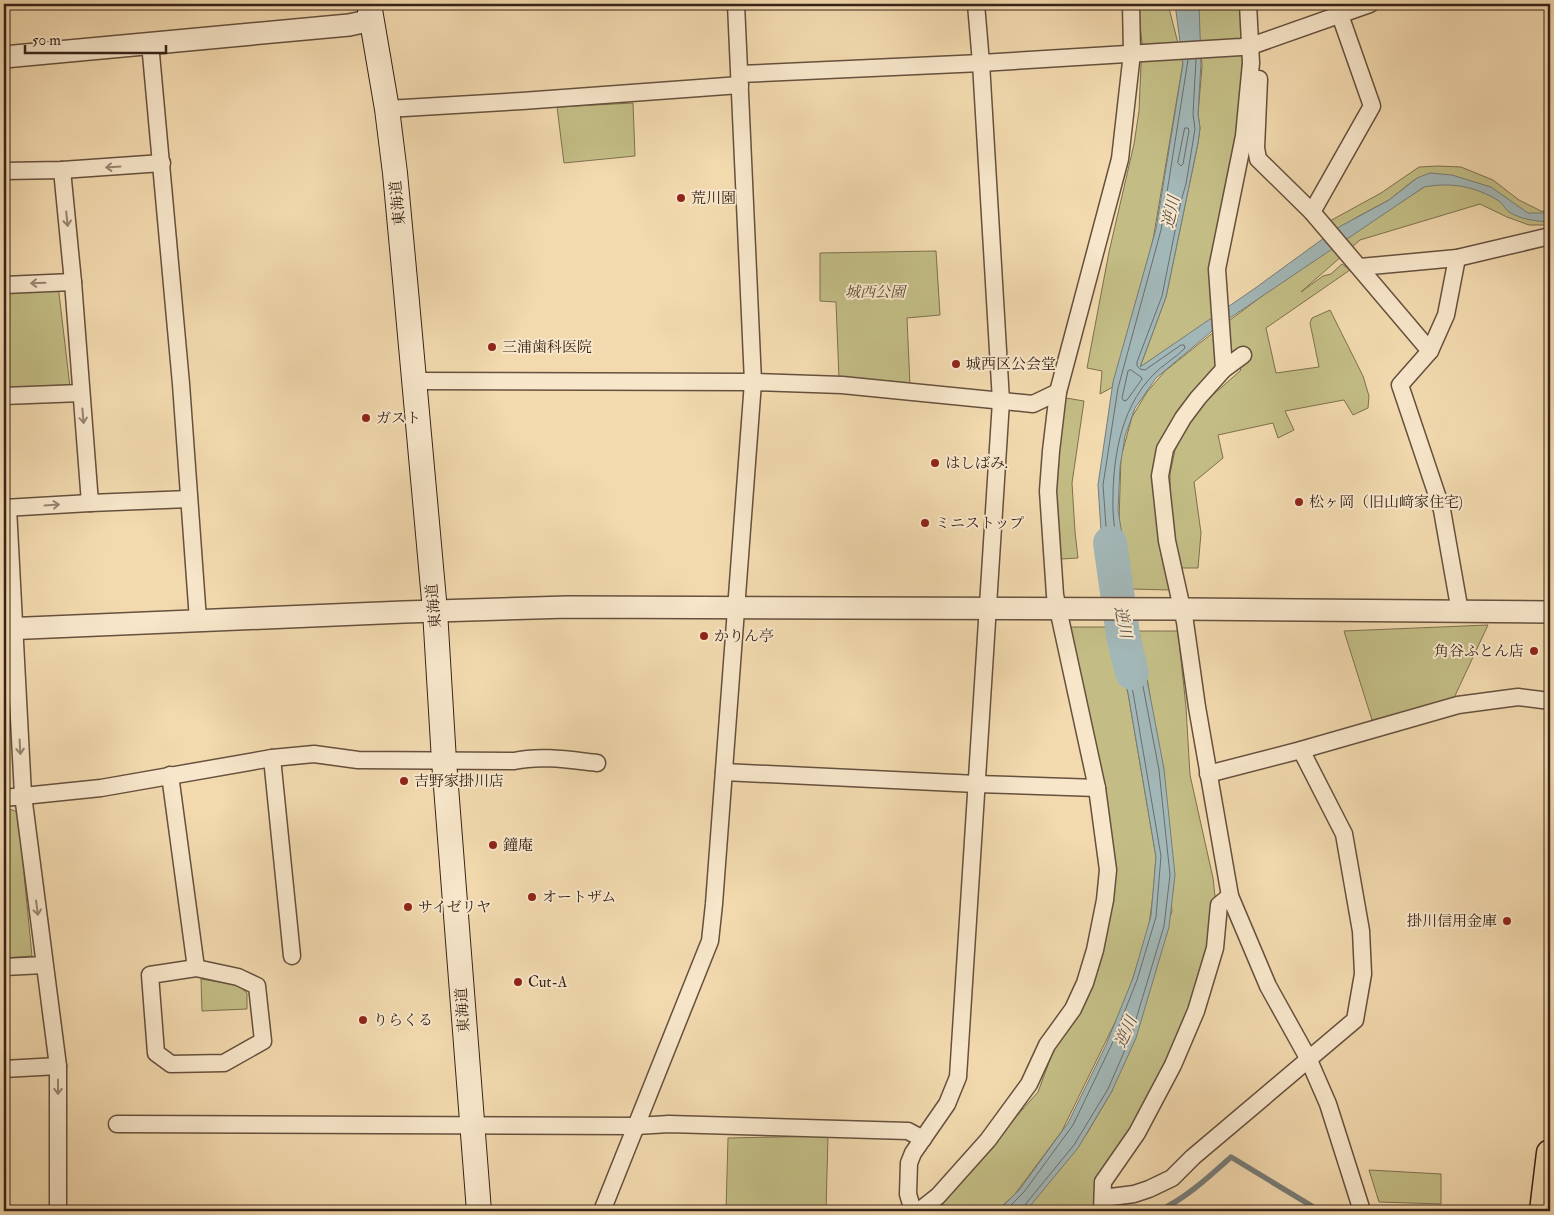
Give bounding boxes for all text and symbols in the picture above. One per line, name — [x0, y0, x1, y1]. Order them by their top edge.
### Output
scale bar — [25, 22, 166, 54]
text: 50 m — [32, 31, 61, 50]
one-way arrow — [105, 162, 121, 171]
street label: 東海道 — [386, 180, 410, 226]
place label: 荒川園 — [691, 189, 736, 208]
marker: 荒川園 — [675, 192, 687, 204]
water label: 逆川 — [1158, 192, 1185, 230]
one-way arrow — [62, 211, 72, 227]
one-way arrow — [31, 278, 47, 288]
park label: 城西公園 — [845, 283, 908, 302]
place label: 三浦歯科医院 — [502, 338, 592, 357]
marker: 三浦歯科医院 — [486, 341, 498, 353]
place label: 城西区公会堂 — [966, 355, 1056, 374]
marker: 城西区公会堂 — [950, 358, 962, 370]
one-way arrow — [78, 407, 88, 423]
place label: ガスト — [376, 409, 421, 428]
marker: ガスト — [360, 412, 372, 424]
place label: はしばみ. — [945, 454, 1008, 473]
marker: はしばみ. — [929, 457, 941, 469]
place label: 松ヶ岡（旧山﨑家住宅) — [1309, 493, 1463, 512]
marker: 松ヶ岡（旧山﨑家住宅) — [1293, 496, 1305, 508]
one-way arrow — [44, 501, 60, 510]
place label: ミニストップ — [935, 514, 1025, 533]
marker: ミニストップ — [919, 517, 931, 529]
street label: 東海道 — [423, 583, 445, 629]
water label: 逆川 — [1110, 604, 1136, 642]
place label: かりん亭 — [714, 627, 774, 646]
marker: かりん亭 — [698, 630, 710, 642]
place label: 角谷ふとん店 — [1434, 642, 1524, 661]
marker: 角谷ふとん店 — [1528, 645, 1540, 657]
one-way arrow — [16, 739, 25, 755]
place label: 吉野家掛川店 — [414, 772, 504, 791]
marker: 吉野家掛川店 — [398, 775, 410, 787]
place label: 鐘庵 — [503, 836, 533, 855]
marker: 鐘庵 — [487, 839, 499, 851]
place label: オートザム — [542, 888, 616, 907]
marker: オートザム — [526, 891, 538, 903]
place label: サイゼリヤ — [418, 898, 491, 917]
one-way arrow — [32, 900, 42, 916]
marker: サイゼリヤ — [402, 901, 414, 913]
place label: 掛川信用金庫 — [1407, 912, 1497, 931]
marker: 掛川信用金庫 — [1501, 915, 1513, 927]
place label: Cut-A — [528, 973, 568, 992]
marker: Cut-A — [512, 976, 524, 988]
street label: 東海道 — [452, 987, 474, 1033]
place label: りらくる — [373, 1011, 433, 1030]
water label: 逆川 — [1110, 1011, 1142, 1051]
marker: りらくる — [357, 1014, 369, 1026]
one-way arrow — [53, 1078, 63, 1095]

